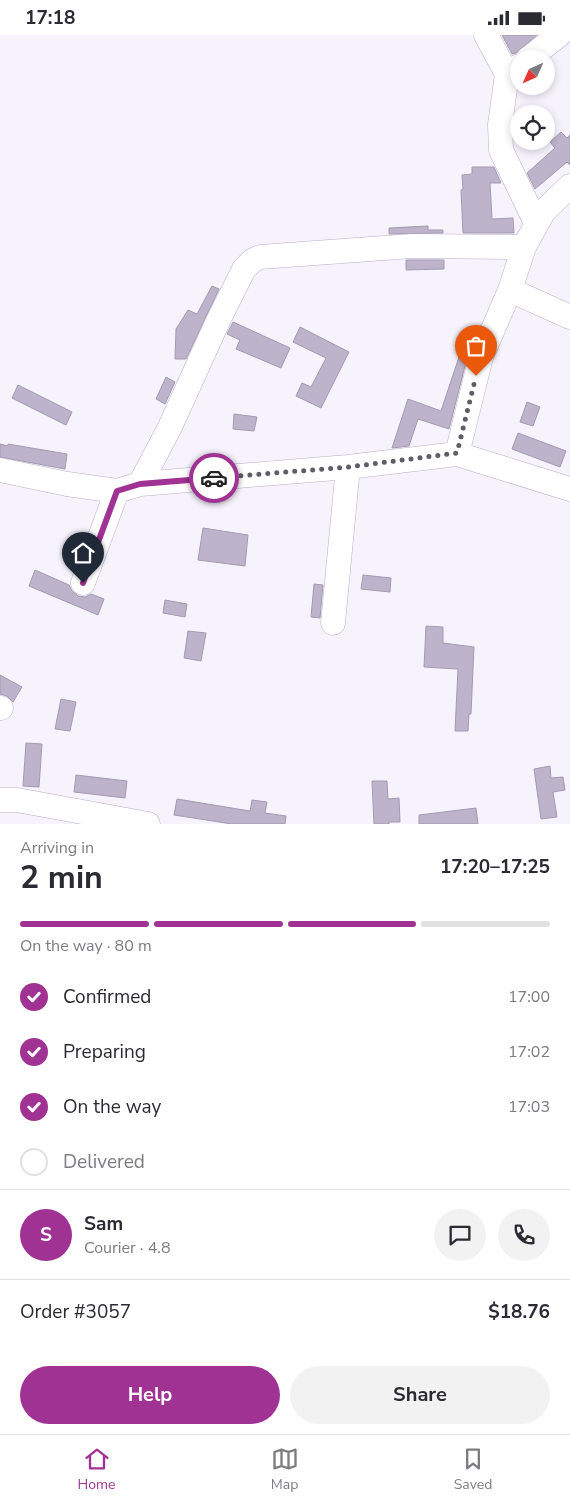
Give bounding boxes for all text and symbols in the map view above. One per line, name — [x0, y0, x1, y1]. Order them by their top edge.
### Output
text: 17:18 — [25, 5, 75, 31]
north arrow — [510, 50, 555, 95]
map controls — [510, 50, 555, 150]
button: locate — [510, 105, 555, 150]
pin — [455, 325, 497, 376]
icon: bag — [462, 332, 490, 360]
courier — [189, 453, 239, 503]
icon: car — [200, 464, 228, 492]
pin — [62, 532, 104, 583]
icon: home — [69, 539, 97, 567]
text: Arriving in — [20, 837, 94, 859]
text: 17:20–17:25 — [440, 854, 550, 880]
text: 2 min — [20, 856, 103, 899]
text: On the way · 80 m — [20, 935, 152, 957]
icon: check — [20, 983, 48, 1011]
text: Confirmed — [63, 984, 151, 1010]
text: 17:00 — [508, 986, 550, 1008]
icon: check — [20, 1038, 48, 1066]
text: Preparing — [63, 1039, 146, 1065]
text: 17:02 — [508, 1041, 550, 1063]
icon: check — [20, 1093, 48, 1121]
text: On the way — [63, 1094, 161, 1120]
text: 17:03 — [508, 1096, 550, 1118]
text: Delivered — [63, 1149, 145, 1175]
button: chat — [434, 1209, 486, 1261]
button: phone — [498, 1209, 550, 1261]
text: Sam — [84, 1211, 123, 1237]
text: S — [40, 1222, 52, 1248]
text: Courier · 4.8 — [84, 1237, 170, 1259]
text: Order #3057 — [20, 1299, 131, 1325]
text: $18.76 — [488, 1299, 550, 1325]
button: Help — [20, 1366, 280, 1424]
button: Share — [290, 1366, 550, 1424]
tab: Home — [78, 1445, 115, 1494]
tab: Map — [271, 1445, 299, 1494]
tab: Saved — [454, 1445, 492, 1494]

